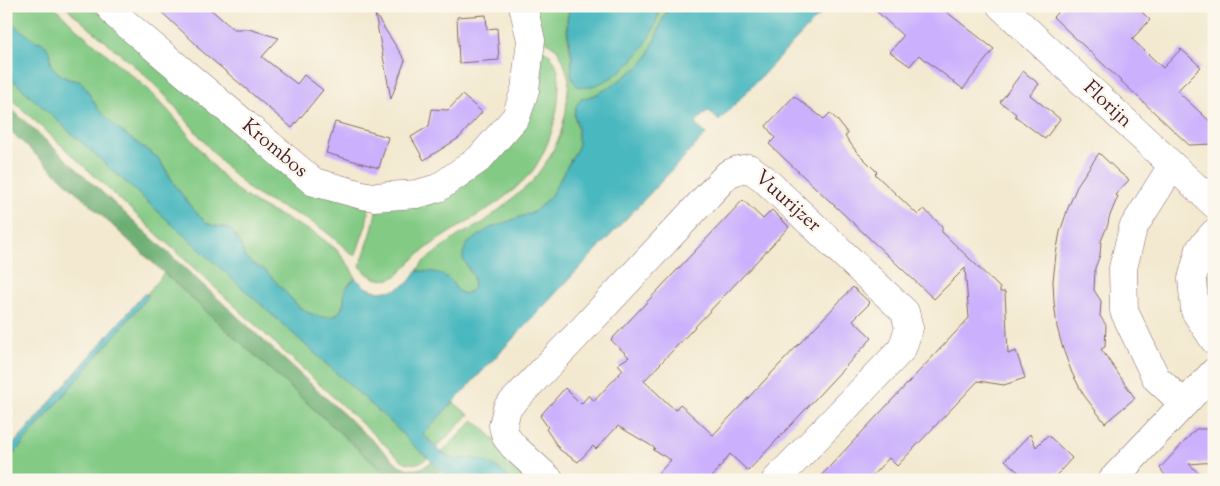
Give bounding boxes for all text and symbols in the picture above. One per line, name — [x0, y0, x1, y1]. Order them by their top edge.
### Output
street label: Florijn — [1076, 75, 1138, 135]
street label: Krombos — [235, 113, 314, 185]
street label: Vuurijzer — [747, 164, 827, 240]

